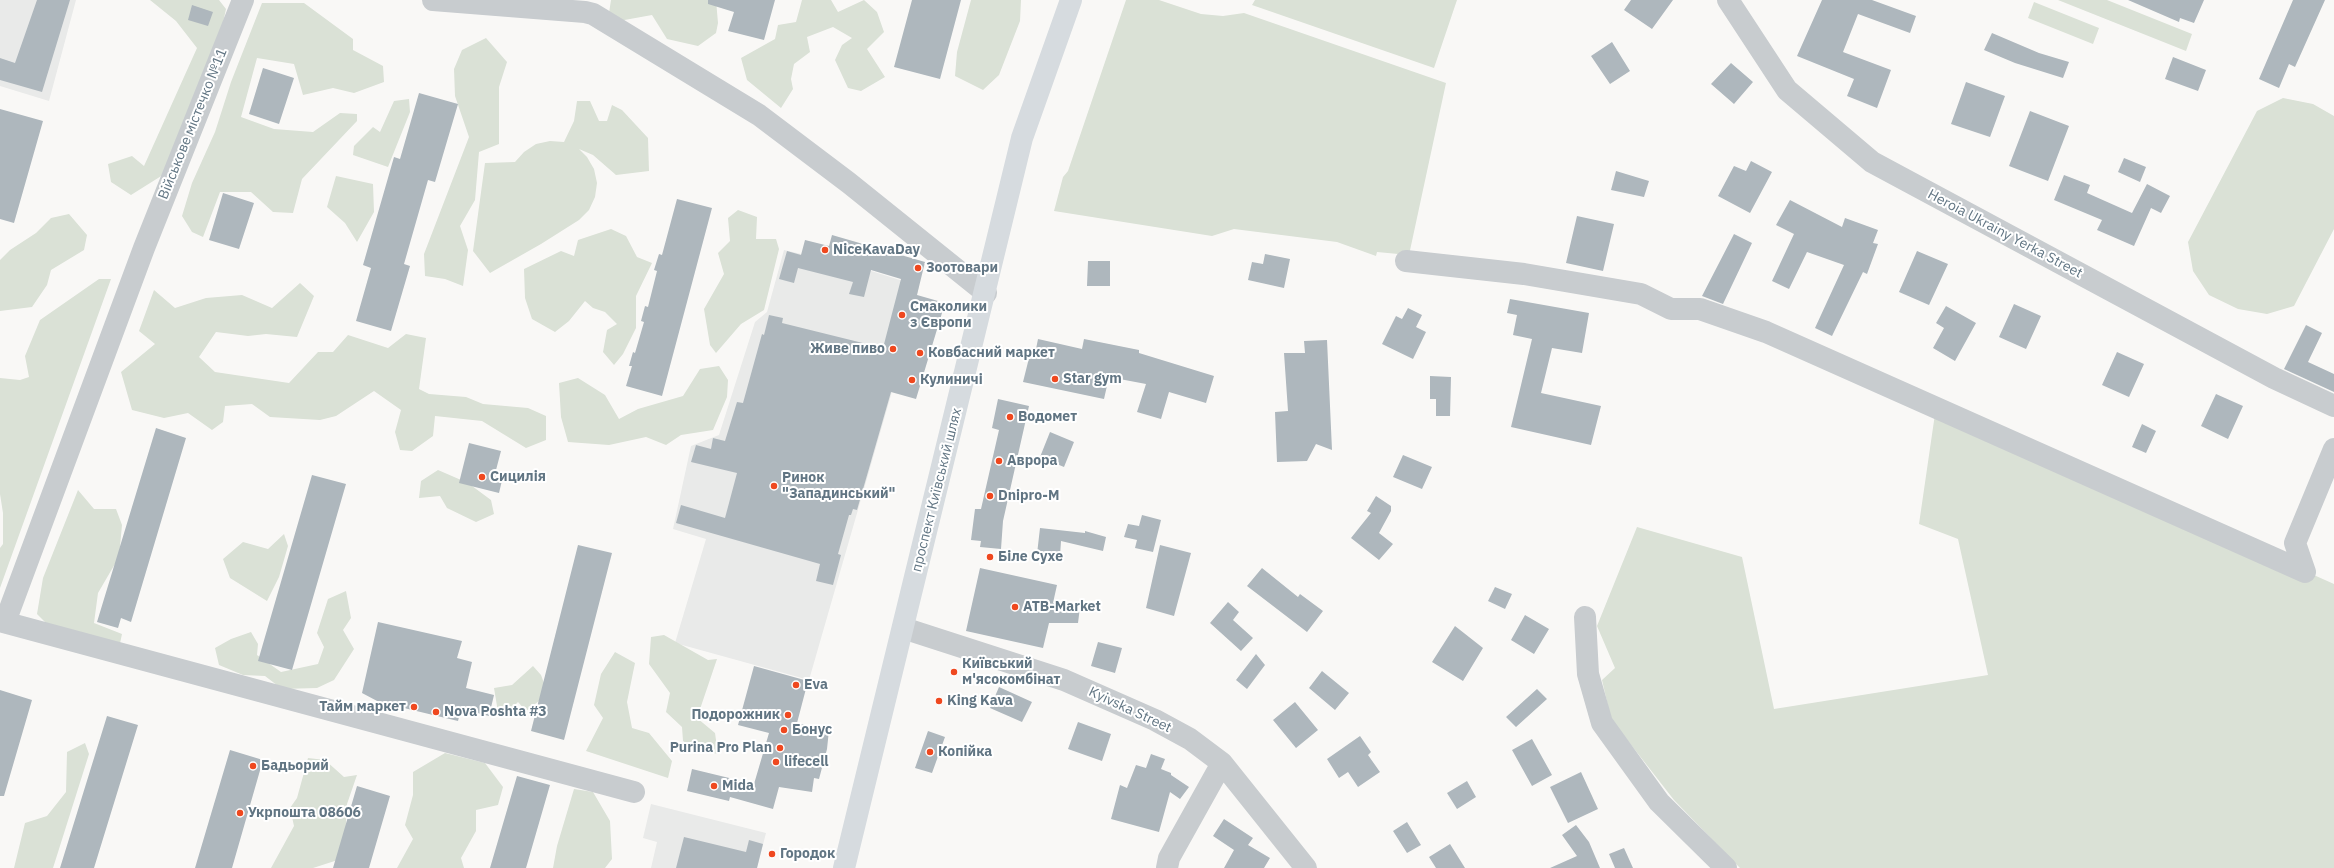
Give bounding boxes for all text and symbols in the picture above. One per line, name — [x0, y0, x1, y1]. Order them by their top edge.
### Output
street label: Військове містечко №11 — [155, 46, 231, 202]
street label: Heroia Ukrainy Yerka Street — [1925, 186, 2085, 282]
place label: NiceKavaDay — [833, 242, 920, 258]
marker: NiceKavaDay — [820, 245, 830, 255]
place label: Зоотовари — [926, 260, 998, 276]
marker: Зоотовари — [913, 263, 923, 273]
place label: Смаколики з Європи — [910, 299, 987, 332]
marker: Смаколики з Європи — [897, 310, 907, 320]
place label: Живе пиво — [810, 341, 885, 357]
marker: Живе пиво — [888, 344, 898, 354]
place label: Ковбасний маркет — [928, 345, 1055, 361]
marker: Ковбасний маркет — [915, 348, 925, 358]
place label: Star gym — [1063, 371, 1122, 387]
place label: Кулиничі — [920, 372, 983, 388]
marker: Star gym — [1050, 374, 1060, 384]
marker: Кулиничі — [907, 375, 917, 385]
street label: проспект Київський шлях — [908, 406, 966, 574]
place label: Водомет — [1018, 409, 1077, 425]
marker: Водомет — [1005, 412, 1015, 422]
place label: Аврора — [1007, 453, 1058, 469]
marker: Аврора — [994, 456, 1004, 466]
place label: Сицилія — [490, 469, 546, 485]
place label: Ринок "Западинський" — [782, 470, 896, 502]
marker: Сицилія — [477, 472, 487, 482]
marker: Ринок "Западинський" — [769, 481, 779, 491]
place label: Dnipro-M — [998, 488, 1059, 504]
marker: Dnipro-M — [985, 491, 995, 501]
place label: Біле Сухе — [998, 549, 1063, 565]
marker: Біле Сухе — [985, 552, 995, 562]
place label: ATB-Market — [1023, 599, 1101, 615]
marker: ATB-Market — [1010, 602, 1020, 612]
place label: Київський м'ясокомбінат — [962, 656, 1060, 688]
marker: Київський м'ясокомбінат — [949, 667, 959, 677]
place label: Eva — [804, 677, 828, 693]
marker: Eva — [791, 680, 801, 690]
street label: Kyivska Street — [1086, 683, 1174, 737]
place label: King Kava — [947, 693, 1013, 709]
marker: King Kava — [934, 696, 944, 706]
place label: Тайм маркет — [319, 699, 406, 715]
marker: Тайм маркет — [409, 702, 419, 712]
place label: Nova Poshta #3 — [444, 704, 547, 720]
marker: Nova Poshta #3 — [431, 707, 441, 717]
place label: Подорожник — [691, 707, 780, 723]
marker: Подорожник — [783, 710, 793, 720]
place label: Бонус — [792, 722, 832, 738]
marker: Бонус — [779, 725, 789, 735]
place label: Purina Pro Plan — [670, 740, 772, 756]
marker: Purina Pro Plan — [775, 743, 785, 753]
place label: Копійка — [938, 744, 992, 760]
marker: Копійка — [925, 747, 935, 757]
place label: lifecell — [784, 754, 829, 770]
marker: lifecell — [771, 757, 781, 767]
place label: Бадьорий — [261, 758, 329, 774]
marker: Бадьорий — [248, 761, 258, 771]
place label: Mida — [722, 778, 754, 794]
marker: Mida — [709, 781, 719, 791]
place label: Укрпошта 08606 — [248, 805, 361, 821]
marker: Укрпошта 08606 — [235, 808, 245, 818]
place label: Городок — [780, 846, 835, 862]
marker: Городок — [767, 849, 777, 859]

